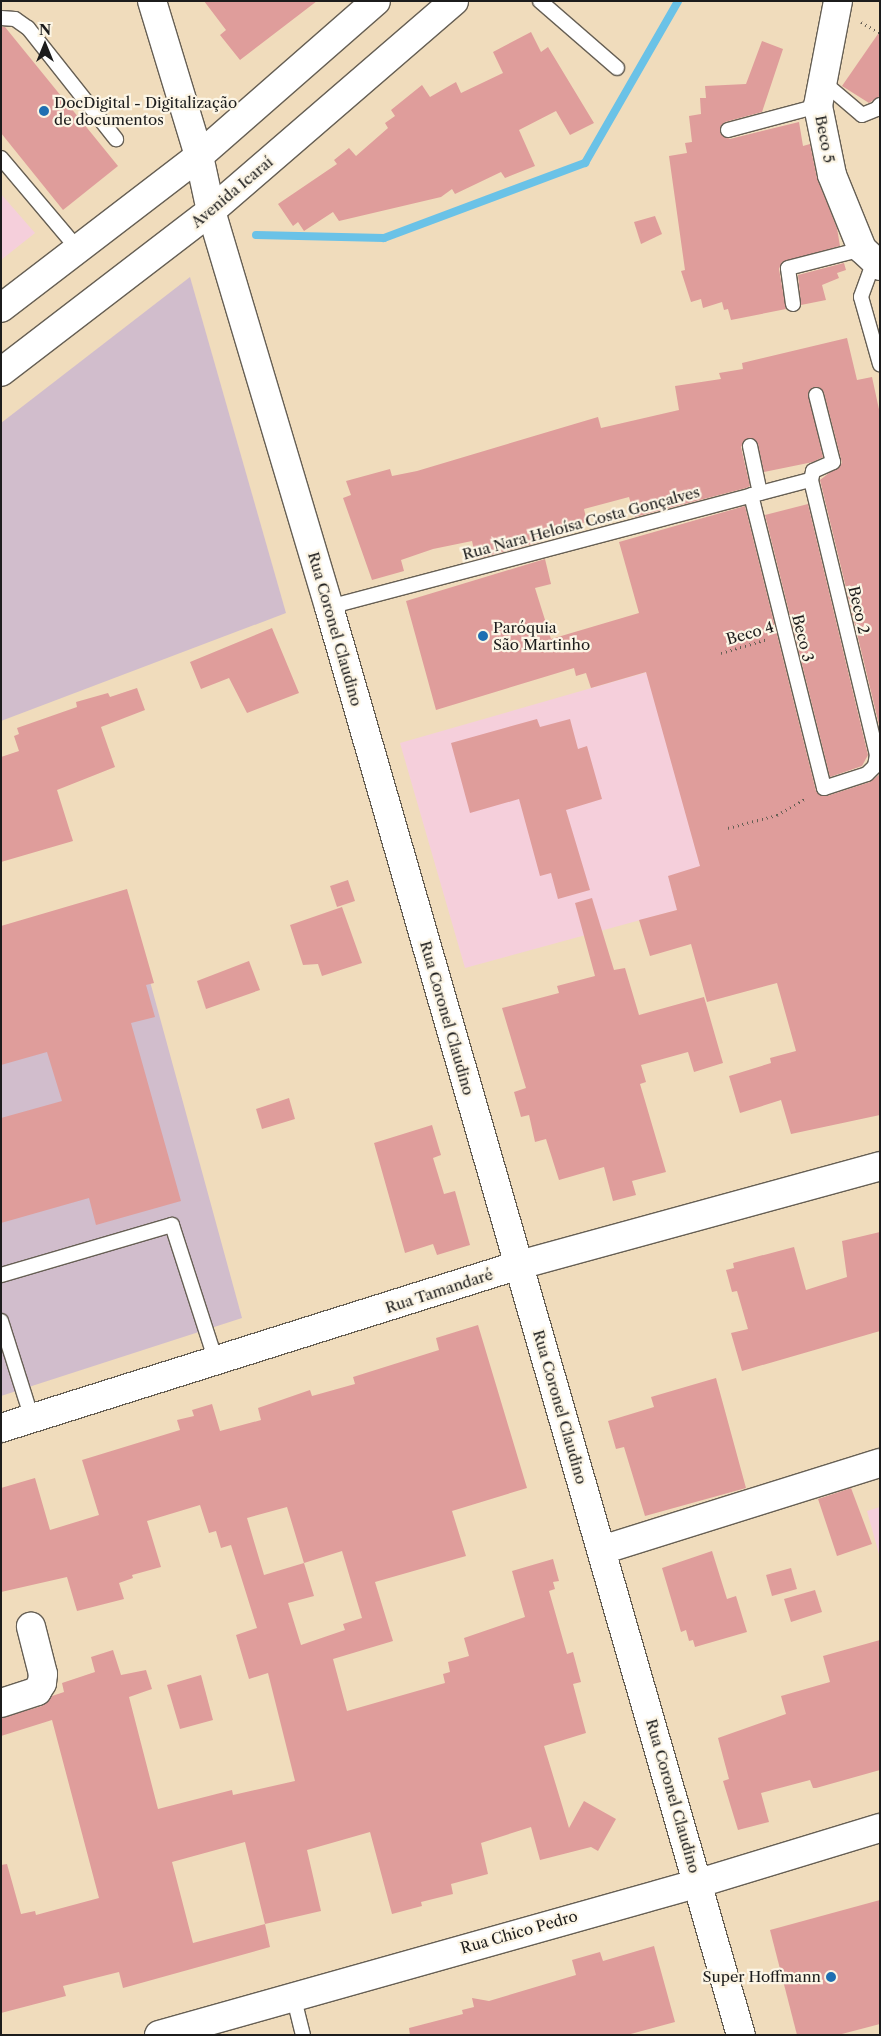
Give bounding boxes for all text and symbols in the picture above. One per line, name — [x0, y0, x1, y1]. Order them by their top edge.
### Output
north arrow — [20, 20, 70, 70]
text: N — [39, 21, 51, 39]
place label: DocDigital - Digitalização de documentos — [54, 93, 237, 128]
marker: DocDigital - Digitalização de documentos — [38, 105, 50, 117]
street label: Beco 5 — [812, 114, 838, 164]
street label: Avenida Icaraí — [187, 153, 277, 231]
street label: Rua Nara Heloísa Costa Gonçalves — [460, 483, 702, 563]
street label: Rua Coronel Claudino — [304, 550, 366, 708]
street label: Beco 2 — [845, 584, 873, 636]
street label: Beco 3 — [788, 612, 818, 664]
place label: Paróquia São Martinho — [493, 618, 590, 653]
street label: Beco 4 — [724, 618, 776, 648]
marker: Paróquia São Martinho — [477, 630, 489, 642]
street label: Rua Coronel Claudino — [416, 939, 478, 1097]
street label: Rua Tamandaré — [383, 1265, 495, 1317]
street label: Rua Coronel Claudino — [529, 1328, 591, 1486]
street label: Rua Coronel Claudino — [642, 1717, 704, 1875]
street label: Rua Chico Pedro — [458, 1907, 580, 1957]
place label: Super Hoffmann — [702, 1968, 821, 1986]
marker: Super Hoffmann — [825, 1971, 837, 1983]

